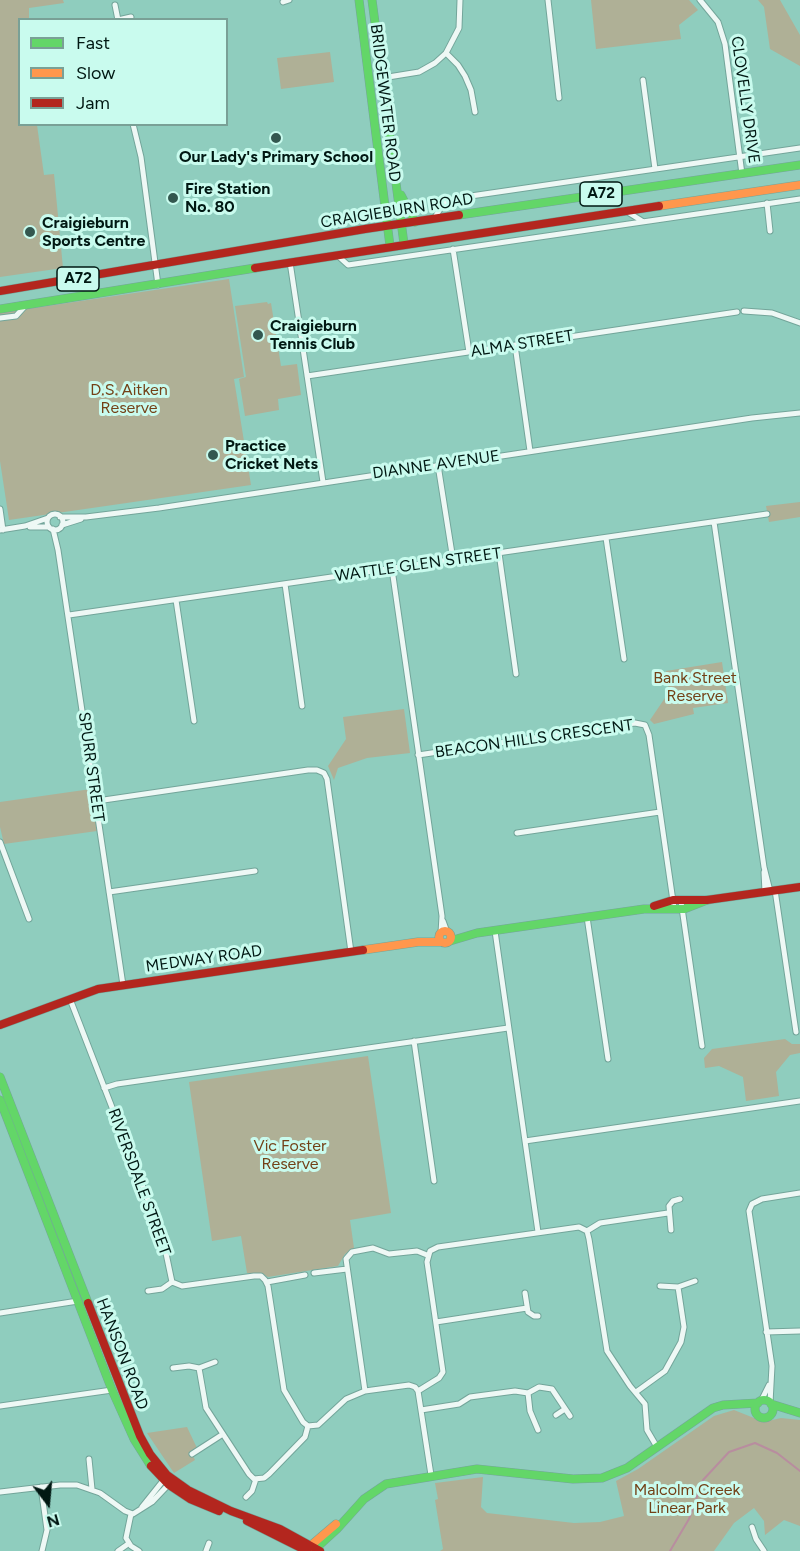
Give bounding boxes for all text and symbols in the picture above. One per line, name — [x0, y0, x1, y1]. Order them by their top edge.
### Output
legend — [18, 18, 228, 126]
street label: BRIDGEWATER ROAD — [366, 23, 404, 183]
text: Fast — [76, 32, 110, 54]
street label: CLOVELLY DRIVE — [727, 35, 763, 165]
text: Slow — [76, 62, 115, 84]
text: Jam — [76, 92, 110, 114]
marker: Our Lady's Primary School — [269, 131, 283, 145]
place label: Our Lady's Primary School — [179, 147, 373, 167]
place label: Fire Station No. 80 — [185, 179, 270, 217]
road number: A72 — [580, 182, 622, 206]
street label: CRAIGIEBURN ROAD — [319, 189, 475, 233]
marker: Fire Station No. 80 — [166, 191, 180, 205]
place label: Craigieburn Sports Centre — [42, 213, 145, 251]
marker: Craigieburn Sports Centre — [23, 225, 37, 239]
road number: A72 — [57, 267, 99, 291]
place label: Craigieburn Tennis Club — [270, 316, 357, 354]
street label: ALMA STREET — [469, 326, 575, 362]
marker: Craigieburn Tennis Club — [251, 328, 265, 342]
park label: D.S. Aitken Reserve — [90, 380, 168, 418]
place label: Practice Cricket Nets — [225, 436, 318, 474]
street label: DIANNE AVENUE — [371, 447, 501, 483]
marker: Practice Cricket Nets — [206, 448, 220, 462]
street label: WATTLE GLEN STREET — [334, 544, 502, 586]
park label: Bank Street Reserve — [653, 668, 737, 706]
street label: SPURR STREET — [74, 711, 108, 823]
street label: BEACON HILLS CRESCENT — [434, 716, 634, 762]
street label: MEDWAY ROAD — [145, 941, 263, 977]
street label: RIVERSDALE STREET — [104, 1106, 174, 1258]
park label: Vic Foster Reserve — [254, 1136, 326, 1174]
street label: HANSON ROAD — [92, 1295, 152, 1413]
north arrow — [18, 1473, 78, 1533]
park label: Malcolm Creek Linear Park — [634, 1480, 740, 1518]
text: N — [45, 1510, 62, 1532]

